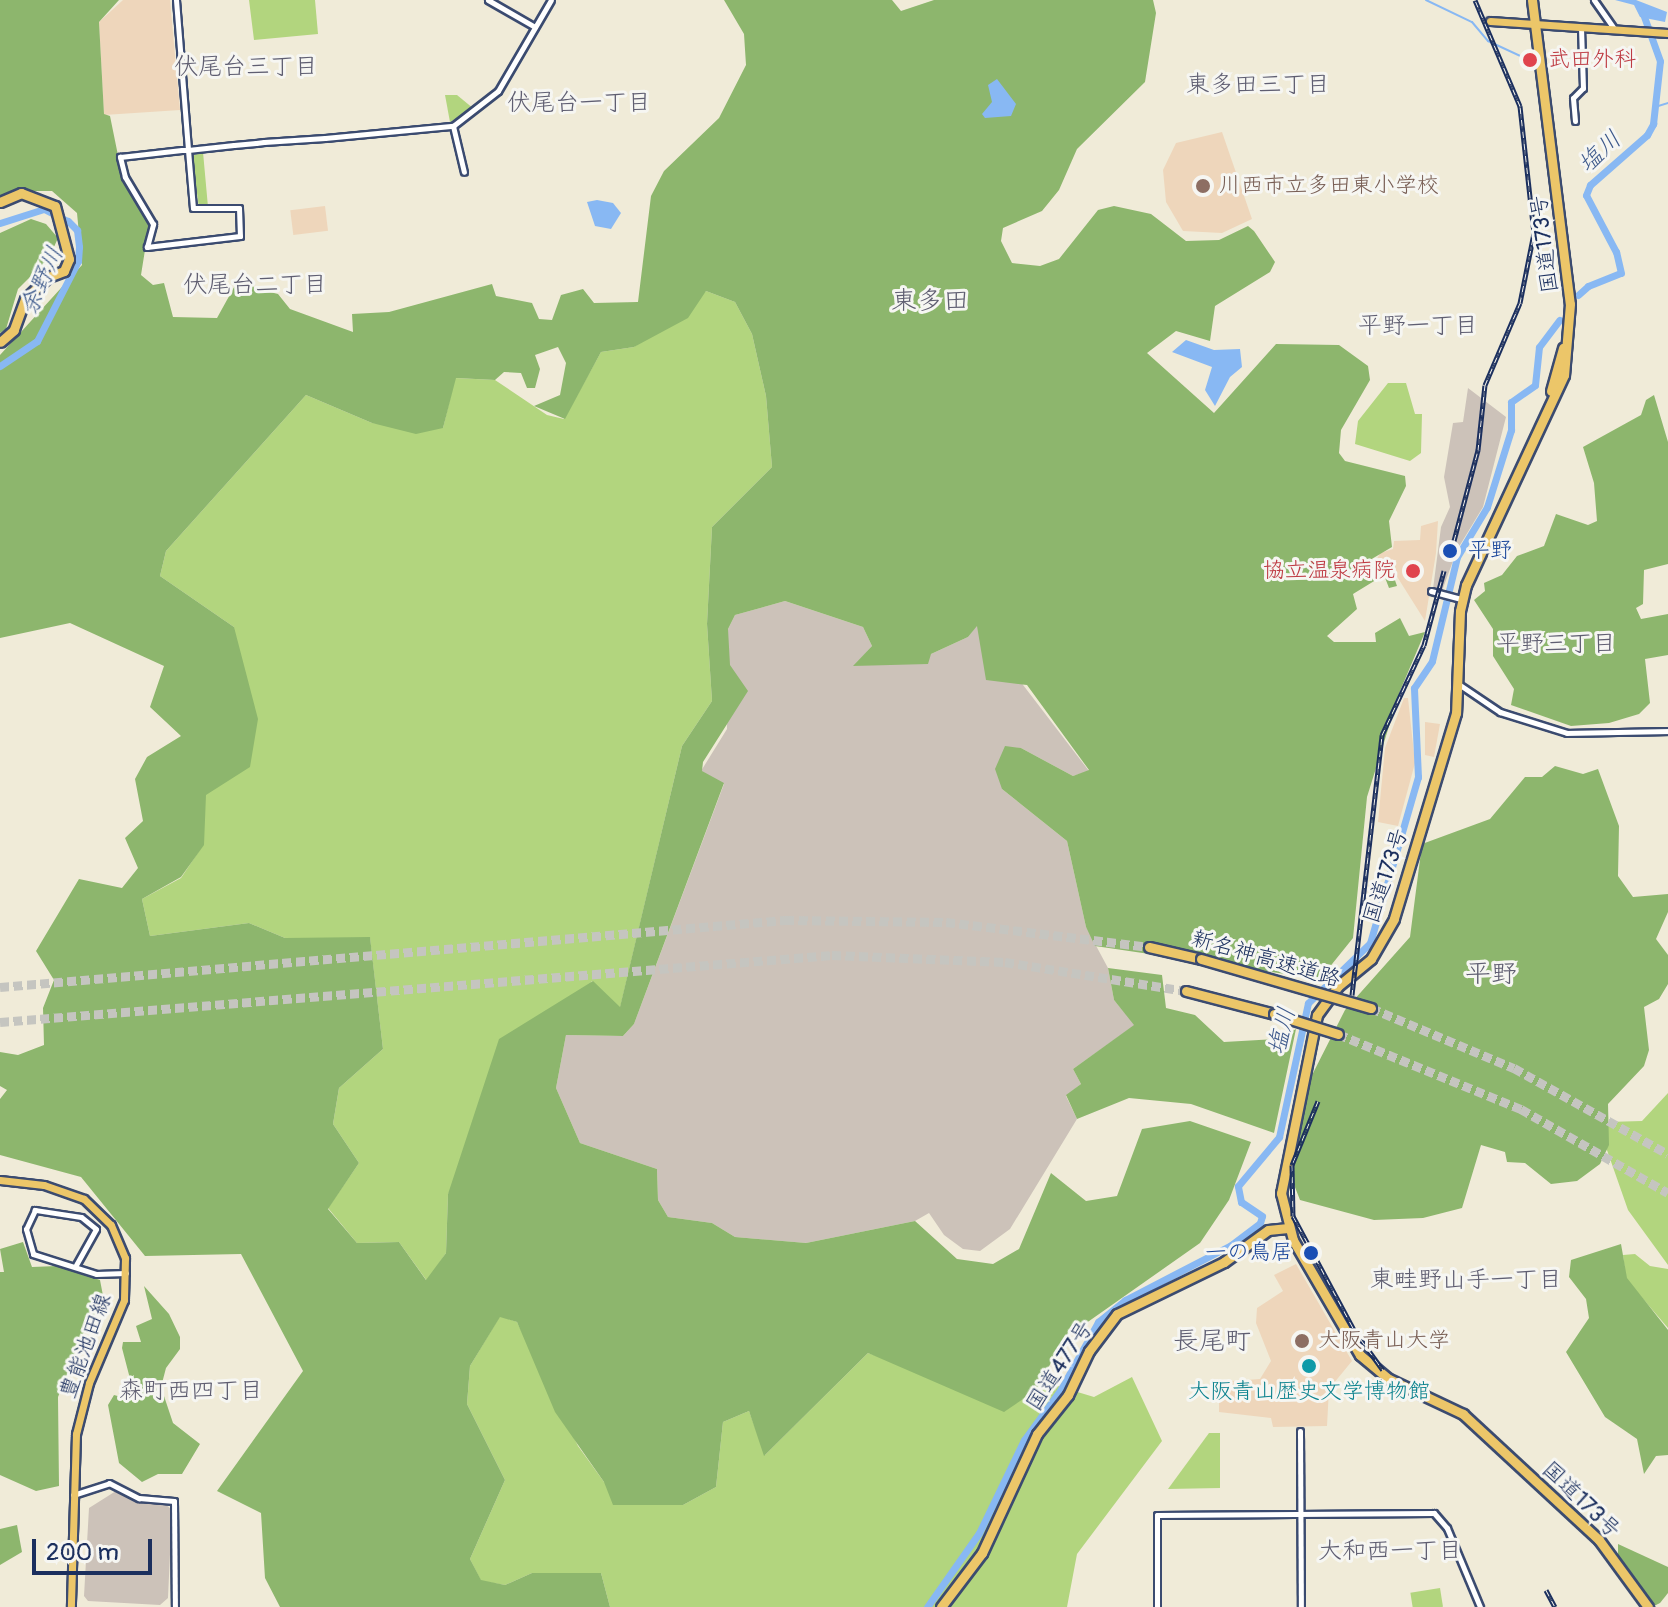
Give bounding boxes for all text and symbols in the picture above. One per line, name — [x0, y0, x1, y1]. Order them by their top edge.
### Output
place label: 武田外科 — [1548, 47, 1636, 73]
marker: 武田外科 — [1519, 49, 1541, 71]
district label: 伏尾台三丁目 — [174, 53, 318, 81]
district label: 東多田三丁目 — [1186, 71, 1330, 99]
district label: 伏尾台一丁目 — [507, 89, 651, 117]
water label: 塩川 — [1573, 125, 1627, 179]
place label: 川西市立多田東小学校 — [1219, 173, 1439, 199]
marker: 川西市立多田東小学校 — [1194, 177, 1212, 195]
street label: 国道173号 — [1526, 194, 1564, 294]
water label: 余野川 — [14, 242, 70, 320]
district label: 伏尾台二丁目 — [183, 271, 327, 299]
district label: 東多田 — [891, 286, 969, 318]
district label: 平野一丁目 — [1358, 312, 1478, 340]
place label: 平野 — [1468, 538, 1512, 564]
marker: 平野 — [1439, 540, 1461, 562]
place label: 協立温泉病院 — [1263, 558, 1395, 584]
marker: 協立温泉病院 — [1402, 560, 1424, 582]
district label: 平野三丁目 — [1496, 630, 1616, 658]
street label: 国道173号 — [1358, 825, 1414, 927]
street label: 新名神高速道路 — [1188, 925, 1344, 993]
district label: 平野 — [1465, 959, 1517, 991]
water label: 塩川 — [1262, 1004, 1302, 1058]
place label: 一の鳥居 — [1205, 1240, 1293, 1266]
marker: 一の鳥居 — [1300, 1242, 1322, 1264]
district label: 東畦野山手一丁目 — [1370, 1266, 1562, 1294]
street label: 豊能池田線 — [55, 1290, 117, 1402]
street label: 国道477号 — [1021, 1316, 1099, 1416]
district label: 長尾町 — [1173, 1326, 1251, 1358]
place label: 大阪青山大学 — [1318, 1328, 1450, 1354]
marker: 大阪青山大学 — [1293, 1332, 1311, 1350]
marker: 大阪青山歴史文学博物館 — [1300, 1357, 1318, 1375]
district label: 森町西四丁目 — [119, 1377, 263, 1405]
place label: 大阪青山歴史文学博物館 — [1188, 1379, 1430, 1405]
street label: 国道173号 — [1536, 1456, 1626, 1544]
scale bar — [36, 1523, 156, 1573]
district label: 大和西一丁目 — [1318, 1537, 1462, 1565]
text: 200 m — [46, 1538, 119, 1567]

